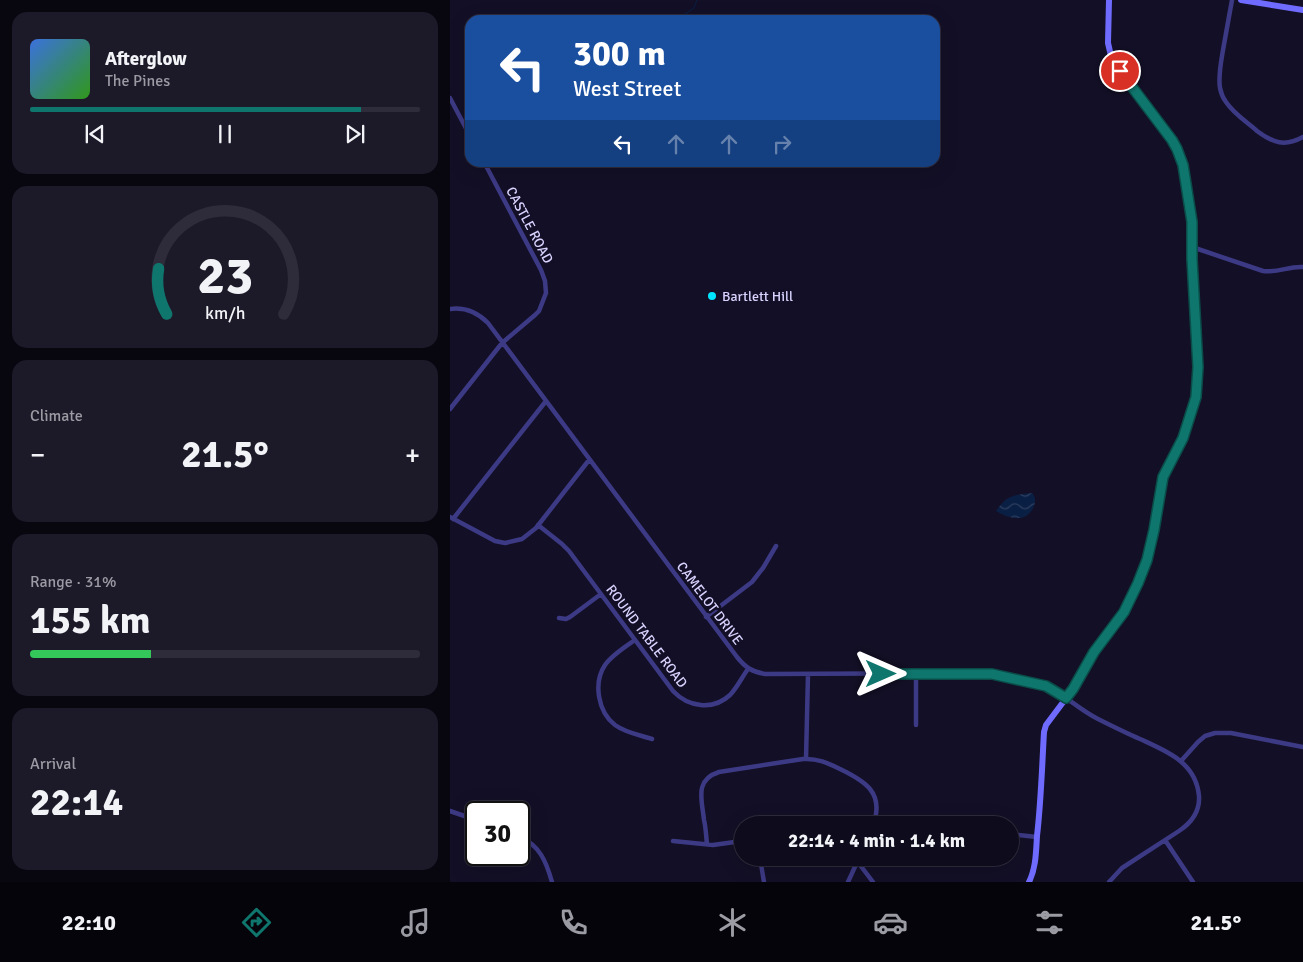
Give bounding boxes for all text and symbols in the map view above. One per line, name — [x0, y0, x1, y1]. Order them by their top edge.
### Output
text: 300 m — [573, 32, 666, 75]
icon: left — [490, 35, 555, 100]
text: Afterglow — [105, 47, 187, 71]
pin — [1099, 50, 1141, 92]
icon: arrive — [1106, 57, 1134, 85]
text: The Pines — [105, 71, 170, 91]
text: West Street — [573, 75, 681, 102]
icon: previous — [81, 120, 109, 148]
icon: pause — [211, 120, 239, 148]
icon: next — [341, 120, 369, 148]
icon: left — [609, 130, 637, 158]
icon: ahead — [662, 130, 690, 158]
icon: ahead — [715, 130, 743, 158]
icon: right — [768, 130, 796, 158]
street label: CASTLE ROAD — [502, 184, 557, 266]
text: 23 — [197, 244, 253, 308]
place label: Bartlett Hill — [722, 288, 793, 305]
marker: Bartlett Hill — [706, 290, 718, 302]
text: km/h — [205, 302, 245, 324]
text: Climate — [30, 406, 83, 426]
text: 21.5° — [181, 431, 269, 478]
text: − — [30, 438, 45, 472]
text: + — [405, 438, 420, 472]
street label: CAMELOT DRIVE — [673, 558, 746, 648]
text: Range · 31% — [30, 572, 116, 592]
street label: ROUND TABLE ROAD — [602, 581, 691, 691]
text: 155 km — [30, 597, 151, 644]
position arrow — [854, 647, 906, 699]
text: Arrival — [30, 754, 76, 774]
text: 22:14 — [30, 779, 123, 826]
speed limit sign: 30 — [465, 801, 530, 866]
text: 22:14 · 4 min · 1.4 km — [788, 829, 965, 853]
icon: directions — [239, 905, 274, 940]
icon: music — [398, 905, 433, 940]
icon: phone — [556, 905, 591, 940]
icon: climate — [715, 905, 750, 940]
icon: car — [873, 905, 908, 940]
icon: filters — [1032, 905, 1067, 940]
text: 22:10 — [62, 909, 116, 936]
text: 21.5° — [1190, 909, 1241, 936]

